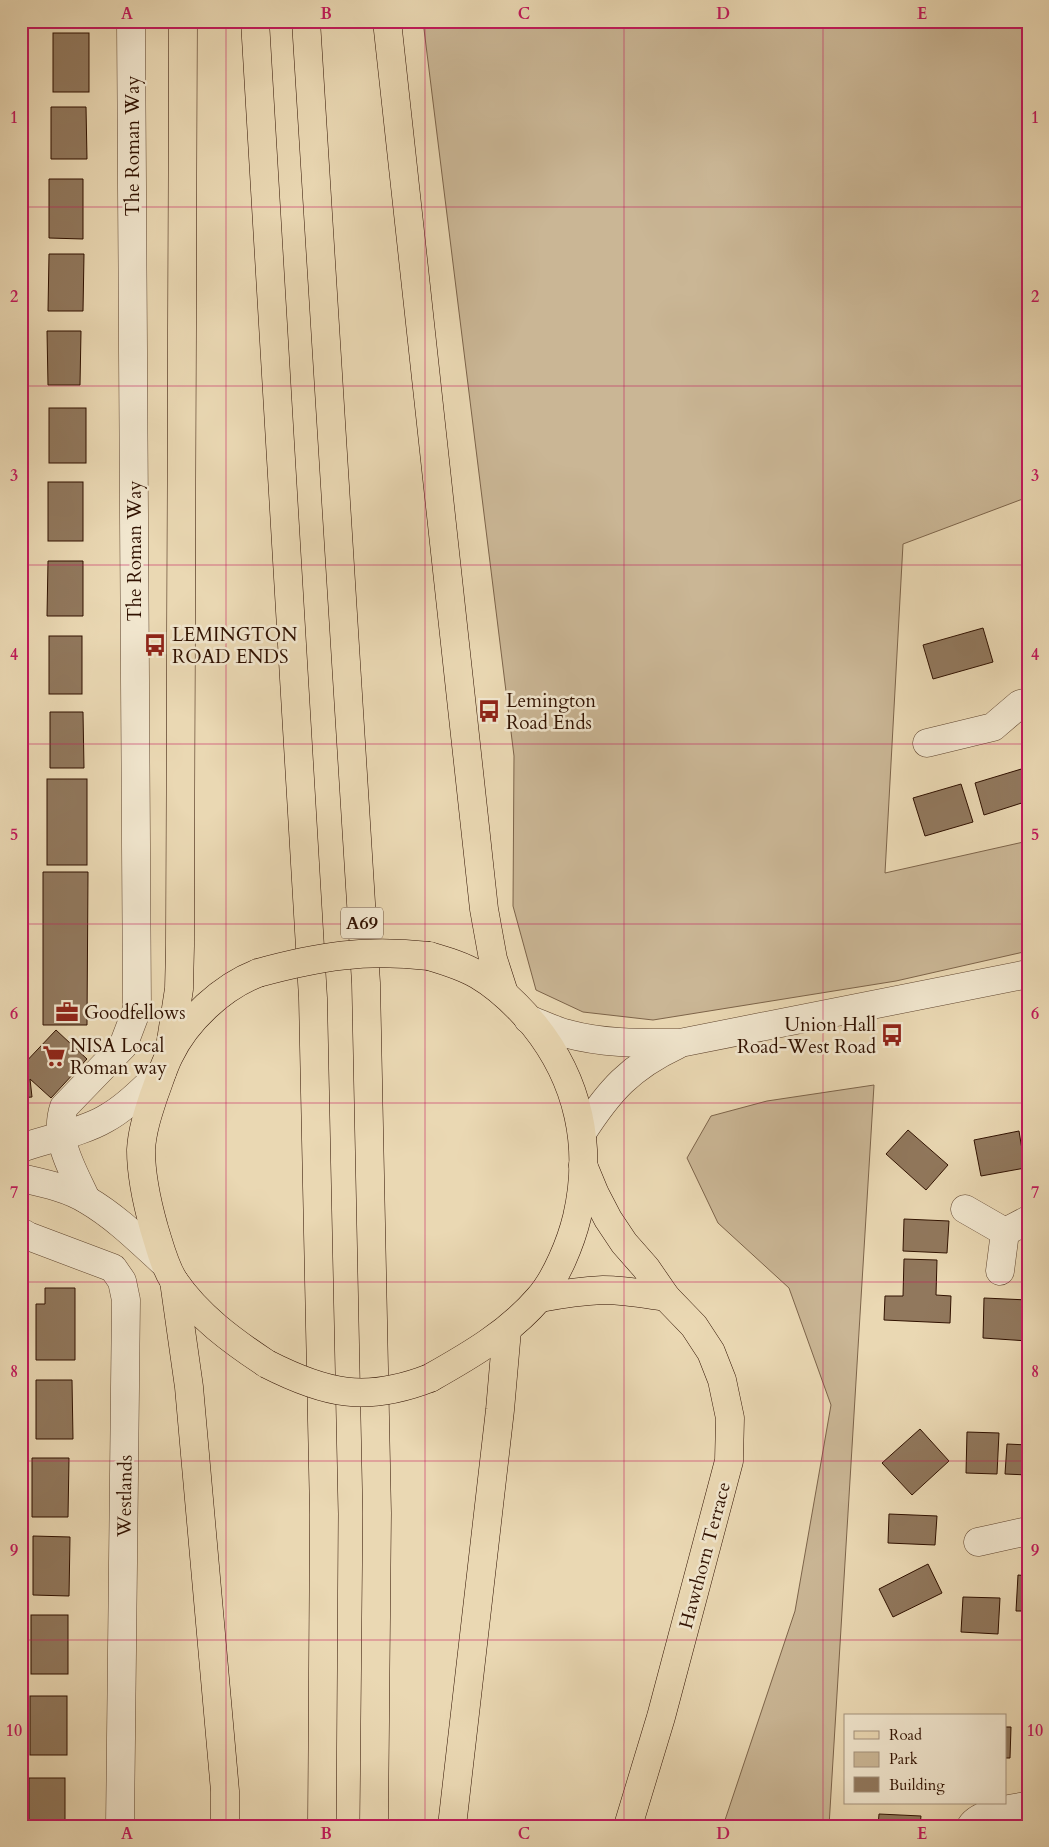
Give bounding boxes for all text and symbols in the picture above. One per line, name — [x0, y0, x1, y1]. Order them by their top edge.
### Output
text: A — [121, 3, 133, 25]
text: B — [320, 3, 332, 25]
text: C — [518, 3, 530, 25]
text: D — [716, 3, 730, 25]
text: E — [917, 3, 927, 25]
street label: The Roman Way — [120, 76, 146, 216]
text: 1 — [10, 107, 18, 129]
text: 1 — [1031, 107, 1039, 129]
text: 2 — [10, 286, 18, 308]
text: 2 — [1031, 286, 1039, 308]
text: 3 — [10, 465, 18, 487]
text: 3 — [1031, 465, 1039, 487]
street label: The Roman Way — [122, 481, 148, 621]
place label: LEMINGTON ROAD ENDS — [172, 622, 297, 670]
bus stop icon: LEMINGTON ROAD ENDS — [142, 632, 168, 658]
text: 4 — [10, 644, 18, 666]
text: 4 — [1031, 644, 1039, 666]
place label: Lemington Road Ends — [506, 688, 596, 736]
bus stop icon: Lemington Road Ends — [476, 698, 502, 724]
text: 5 — [10, 824, 18, 846]
text: 5 — [1031, 824, 1039, 846]
road number: A69 — [341, 908, 383, 938]
office icon: Goodfellows — [54, 999, 80, 1025]
place label: Goodfellows — [84, 1000, 186, 1026]
text: 6 — [10, 1003, 18, 1025]
text: 6 — [1031, 1003, 1039, 1025]
place label: Union Hall Road-West Road — [737, 1012, 876, 1060]
bus stop icon: Union Hall Road-West Road — [879, 1022, 905, 1048]
place label: NISA Local Roman way — [70, 1033, 167, 1081]
supermarket icon: NISA Local Roman way — [41, 1043, 67, 1069]
text: 7 — [10, 1182, 18, 1204]
text: 7 — [1031, 1182, 1039, 1204]
text: 8 — [10, 1361, 18, 1383]
text: 8 — [1031, 1361, 1039, 1383]
street label: Westlands — [111, 1455, 139, 1538]
street label: Hawthorn Terrace — [673, 1479, 737, 1631]
text: 9 — [10, 1540, 18, 1562]
text: 9 — [1031, 1540, 1039, 1562]
legend — [844, 1714, 1006, 1804]
text: 10 — [6, 1720, 22, 1742]
text: 10 — [1027, 1720, 1043, 1742]
text: Road — [889, 1725, 922, 1745]
text: Park — [889, 1749, 918, 1769]
text: Building — [889, 1775, 945, 1795]
text: A — [121, 1823, 133, 1845]
text: B — [320, 1823, 332, 1845]
text: C — [518, 1823, 530, 1845]
text: D — [716, 1823, 730, 1845]
text: E — [917, 1823, 927, 1845]

